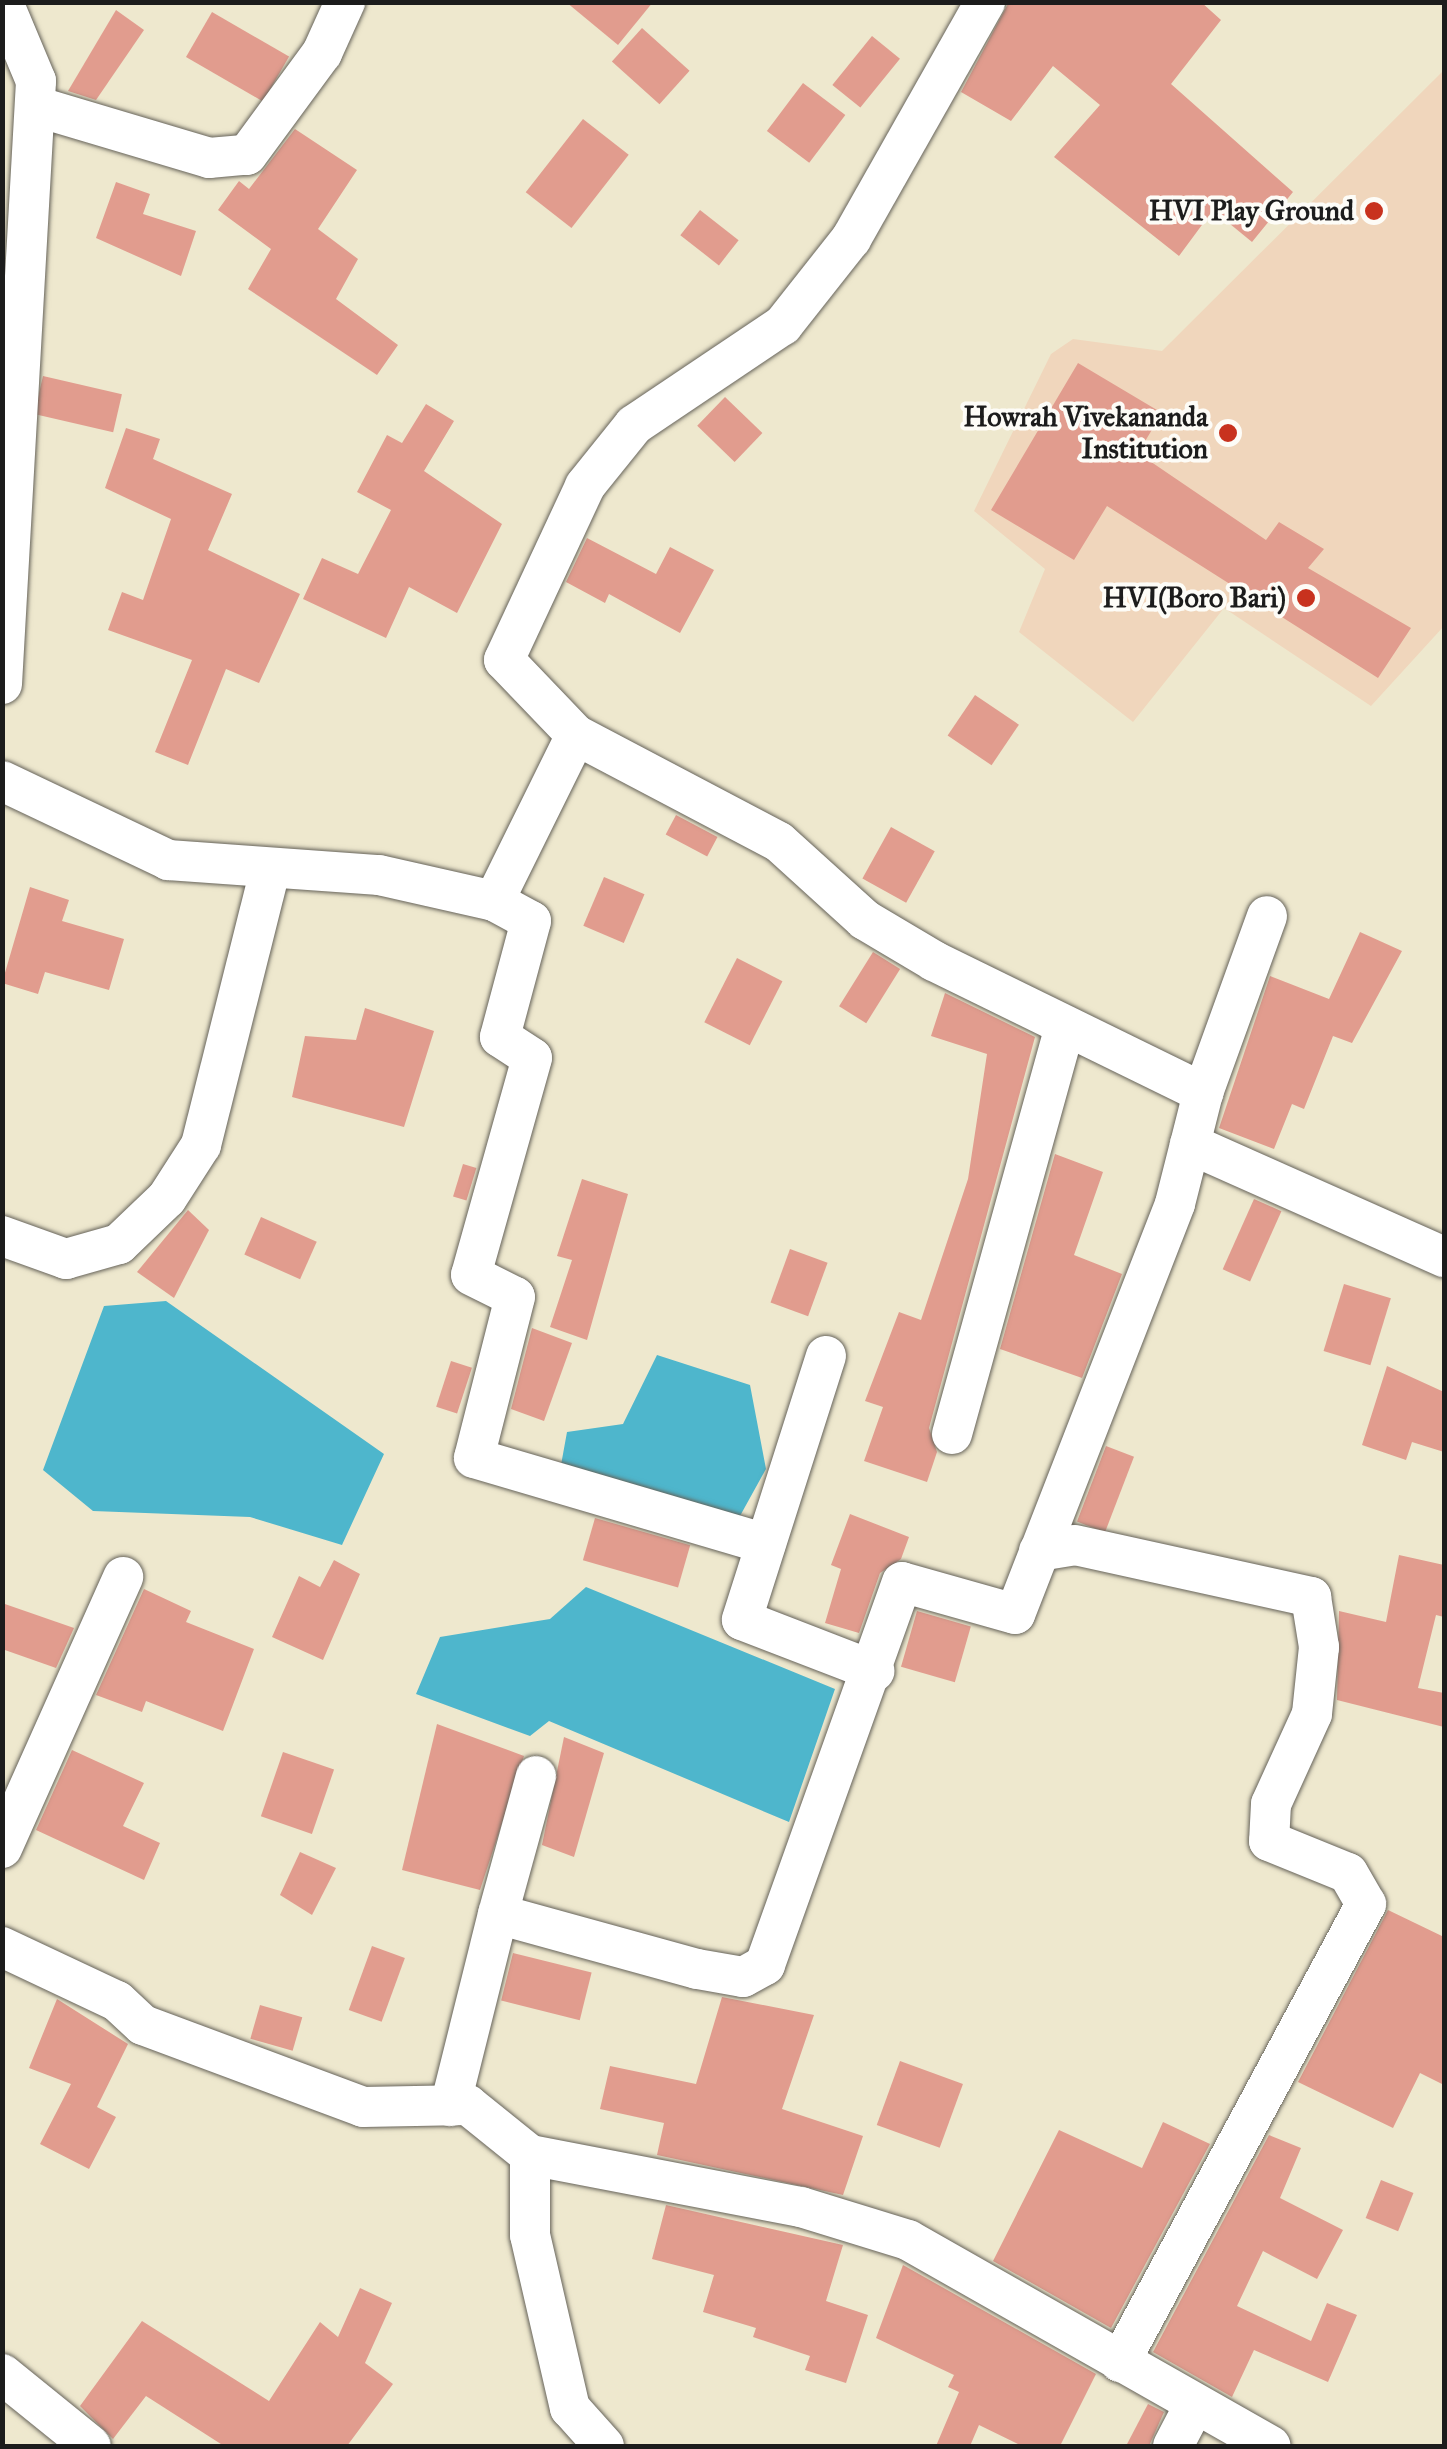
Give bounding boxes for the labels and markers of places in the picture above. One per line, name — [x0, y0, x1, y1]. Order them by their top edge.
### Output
place label: HVI Play Ground — [1149, 194, 1354, 228]
marker: HVI Play Ground — [1363, 200, 1385, 222]
place label: Howrah Vivekananda Institution — [963, 400, 1208, 466]
marker: Howrah Vivekananda Institution — [1217, 422, 1239, 444]
place label: HVI(Boro Bari) — [1102, 581, 1286, 615]
marker: HVI(Boro Bari) — [1295, 587, 1317, 609]

